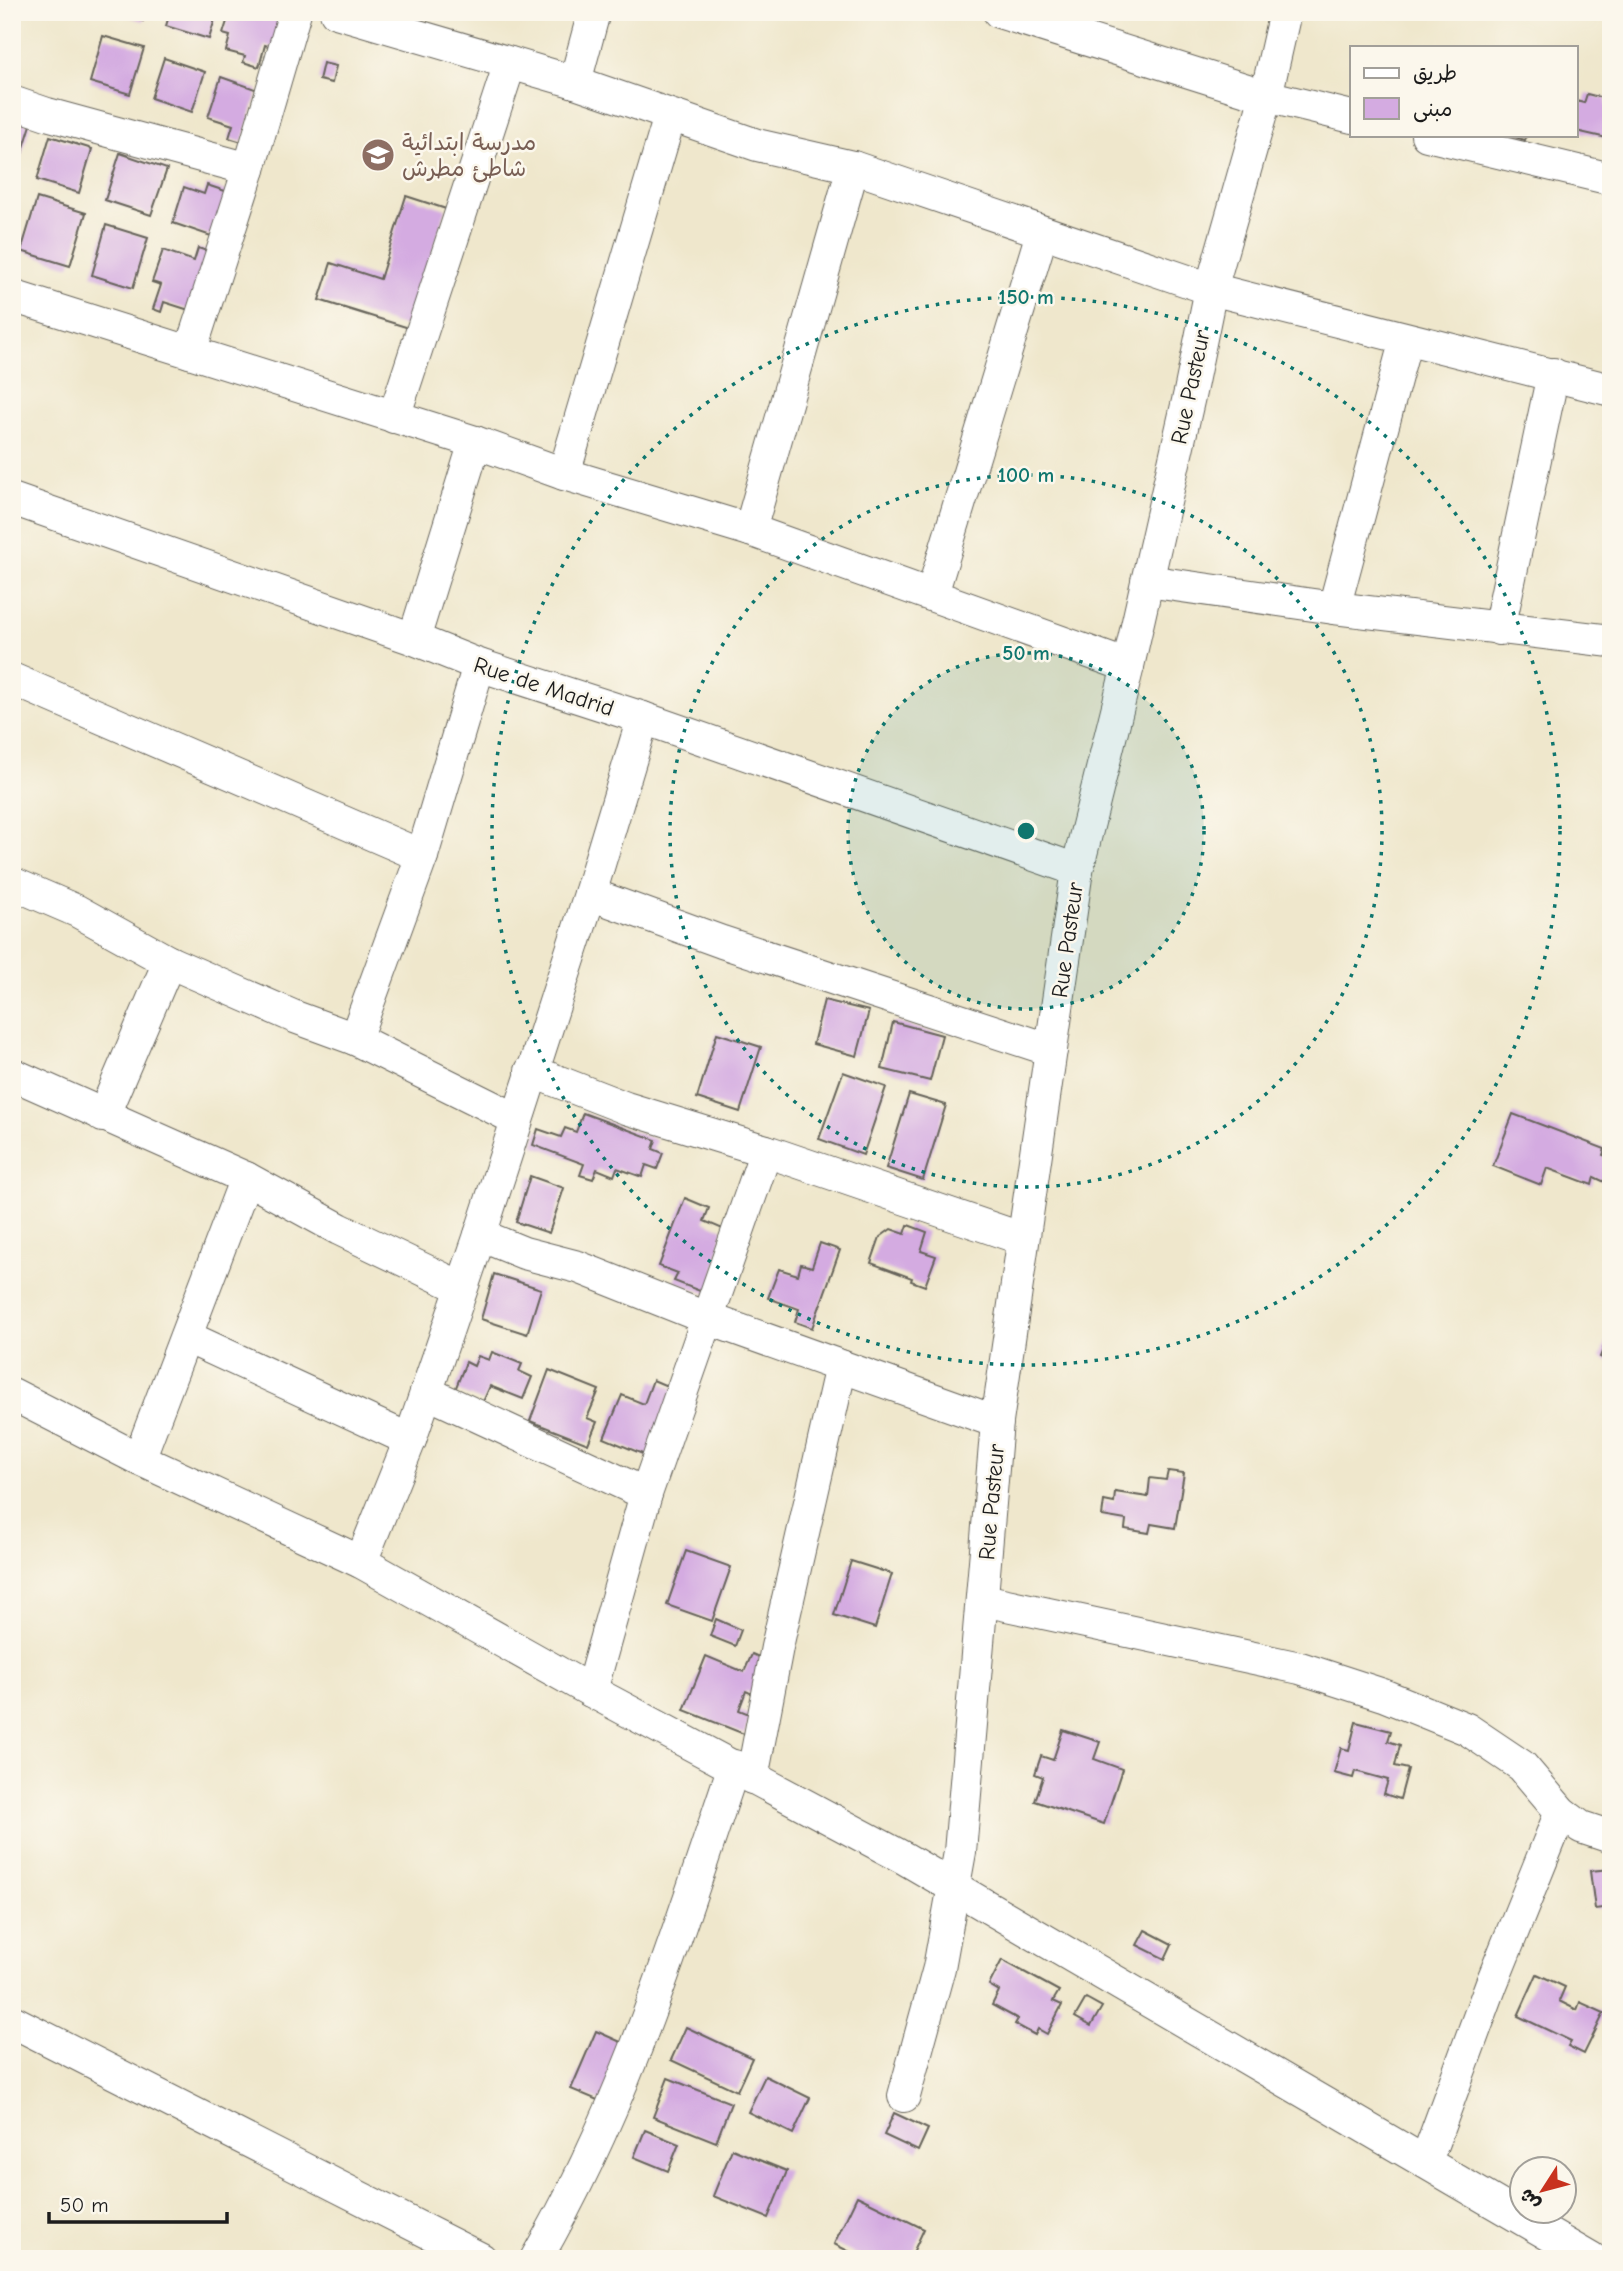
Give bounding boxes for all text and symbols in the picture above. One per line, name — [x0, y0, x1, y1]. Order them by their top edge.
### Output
legend — [1350, 46, 1578, 136]
text: طريق — [1413, 61, 1457, 85]
text: مبنى — [1413, 97, 1452, 123]
place label: مدرسة ابتدائية شاطئ مطرش — [402, 129, 536, 183]
school or university icon: مدرسة ابتدائية شاطئ مطرش — [359, 136, 397, 174]
text: 150 m — [998, 285, 1054, 309]
street label: Rue Pasteur — [1165, 327, 1216, 447]
text: 100 m — [998, 463, 1054, 487]
text: 50 m — [1002, 641, 1050, 665]
street label: Rue de Madrid — [470, 651, 617, 722]
centre of rings — [1014, 819, 1038, 843]
street label: Rue Pasteur — [1046, 880, 1089, 1000]
street label: Rue Pasteur — [973, 1442, 1010, 1561]
north arrow — [1508, 2156, 1578, 2226]
scale bar — [49, 2180, 228, 2224]
text: ش — [1515, 2184, 1545, 2214]
text: 50 m — [60, 2193, 109, 2217]

